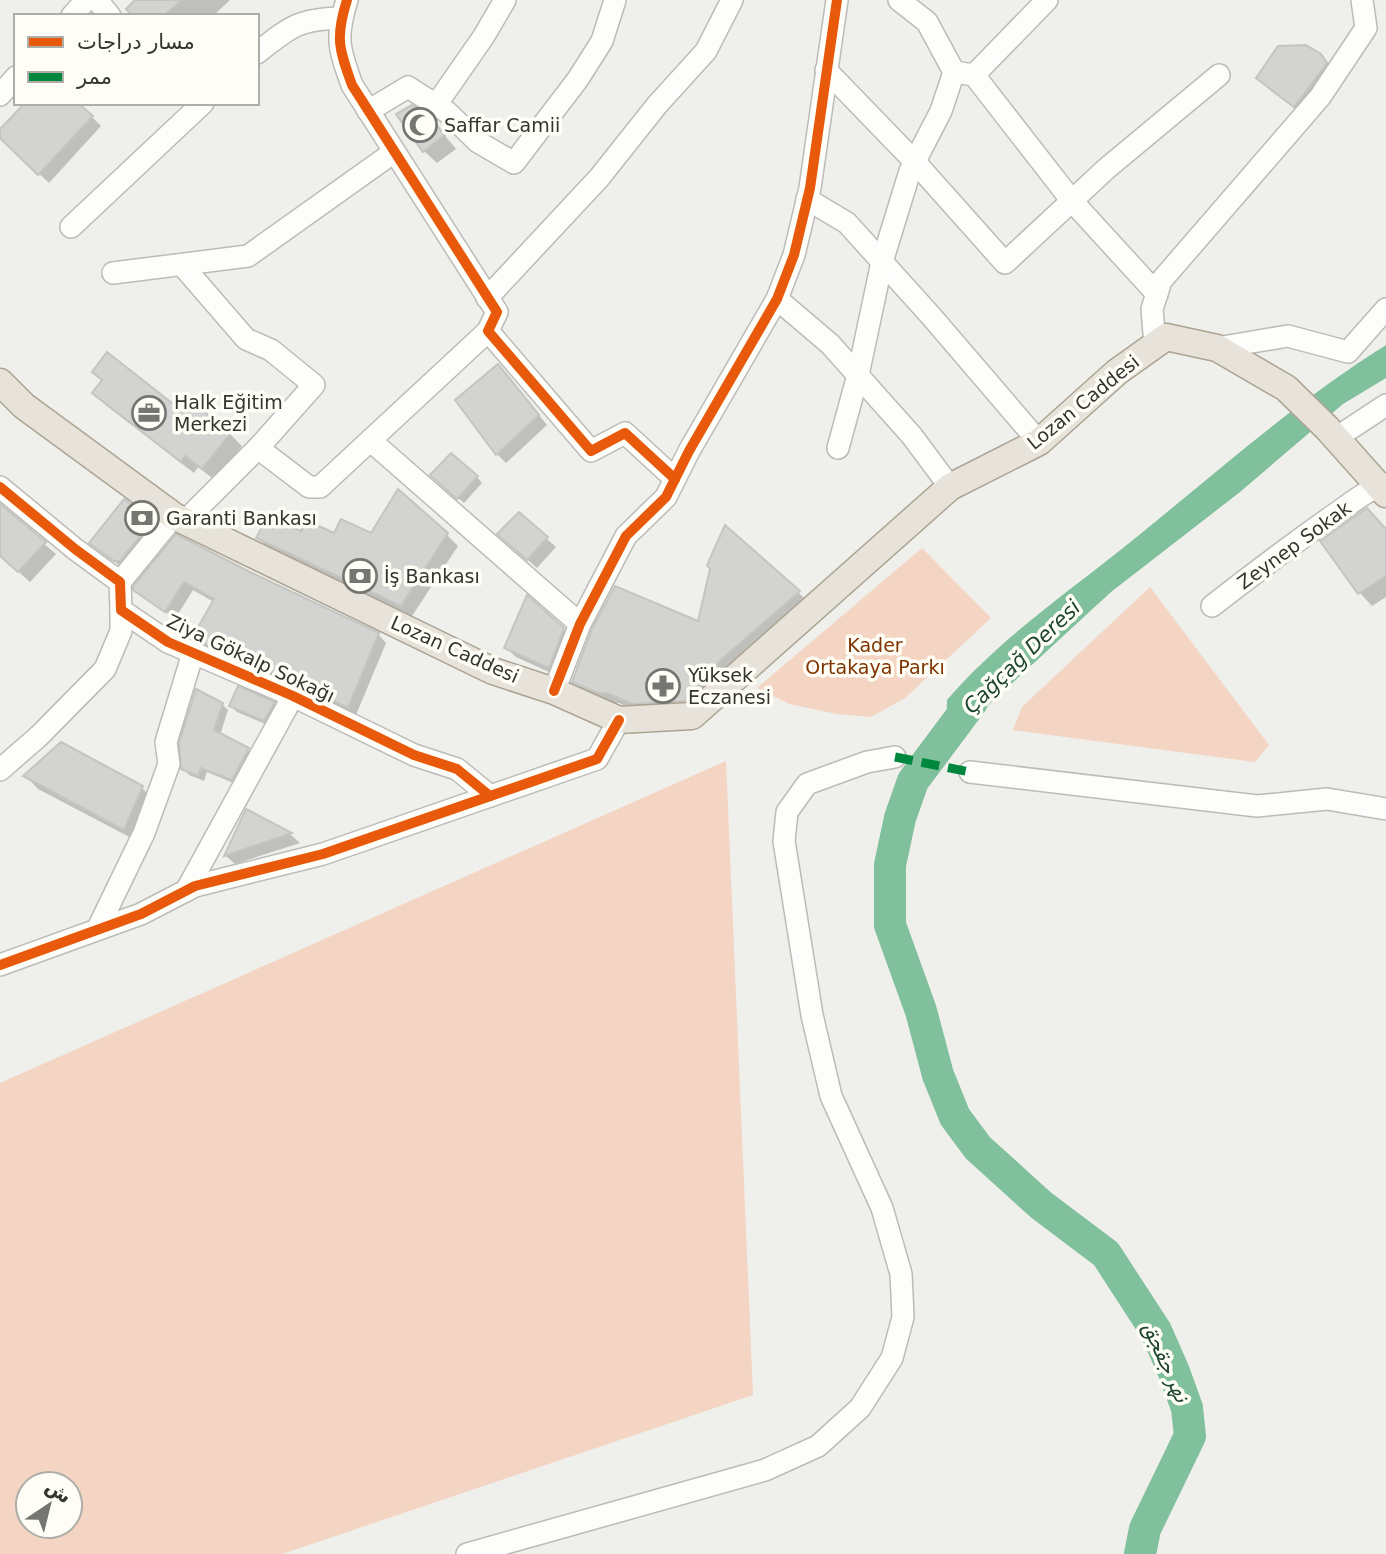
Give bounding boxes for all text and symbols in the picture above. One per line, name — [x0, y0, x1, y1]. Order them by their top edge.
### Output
legend — [14, 14, 259, 105]
text: مسار دراجات — [77, 30, 195, 54]
text: ممر — [76, 65, 112, 89]
mosque icon: Saffar Camii — [401, 106, 439, 144]
place label: Saffar Camii — [444, 114, 560, 136]
street label: Lozan Caddesi — [1023, 350, 1143, 454]
place label: Halk Eğitim Merkezi — [174, 391, 283, 435]
office icon: Halk Eğitim Merkezi — [130, 394, 168, 432]
street label: Zeynep Sokak — [1233, 496, 1355, 594]
bank icon: Garanti Bankası — [123, 499, 161, 537]
place label: Garanti Bankası — [166, 507, 317, 529]
bank icon: İş Bankası — [341, 557, 379, 595]
place label: İş Bankası — [384, 565, 480, 587]
water label: Çağçağ Deresi — [959, 595, 1085, 719]
street label: Ziya Gökalp Sokağı — [164, 609, 338, 707]
street label: Lozan Caddesi — [388, 611, 522, 687]
park label: Kader Ortakaya Parkı — [805, 634, 945, 678]
place label: Yüksek Eczanesi — [687, 664, 771, 708]
pharmacy icon: Yüksek Eczanesi — [644, 667, 682, 705]
water label: نهر جقجق — [1137, 1319, 1195, 1407]
north arrow — [14, 1470, 84, 1540]
text: ش — [41, 1475, 76, 1508]

